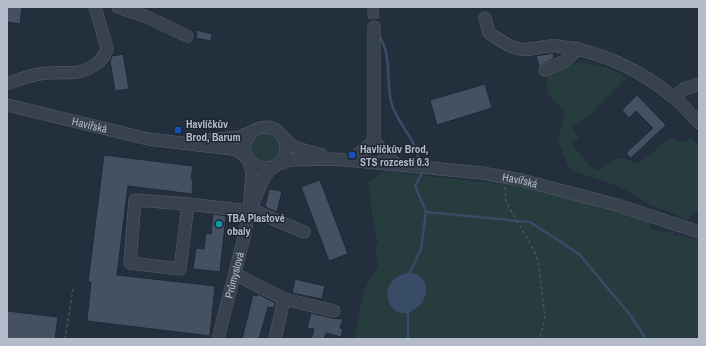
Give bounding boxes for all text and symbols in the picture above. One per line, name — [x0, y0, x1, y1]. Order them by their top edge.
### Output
street label: Havířská — [71, 114, 109, 136]
place label: Havlíčkův Brod, Barum — [186, 117, 241, 144]
marker: Havlíčkův Brod, Barum — [173, 125, 183, 135]
place label: Havlíčkův Brod, STS rozcestí 0.3 — [360, 142, 429, 169]
marker: Havlíčkův Brod, STS rozcestí 0.3 — [347, 150, 357, 160]
street label: Havířská — [501, 170, 539, 191]
place label: TBA Plastové obaly — [227, 211, 285, 238]
marker: TBA Plastové obaly — [214, 219, 224, 229]
street label: Průmyslová — [222, 250, 247, 300]

